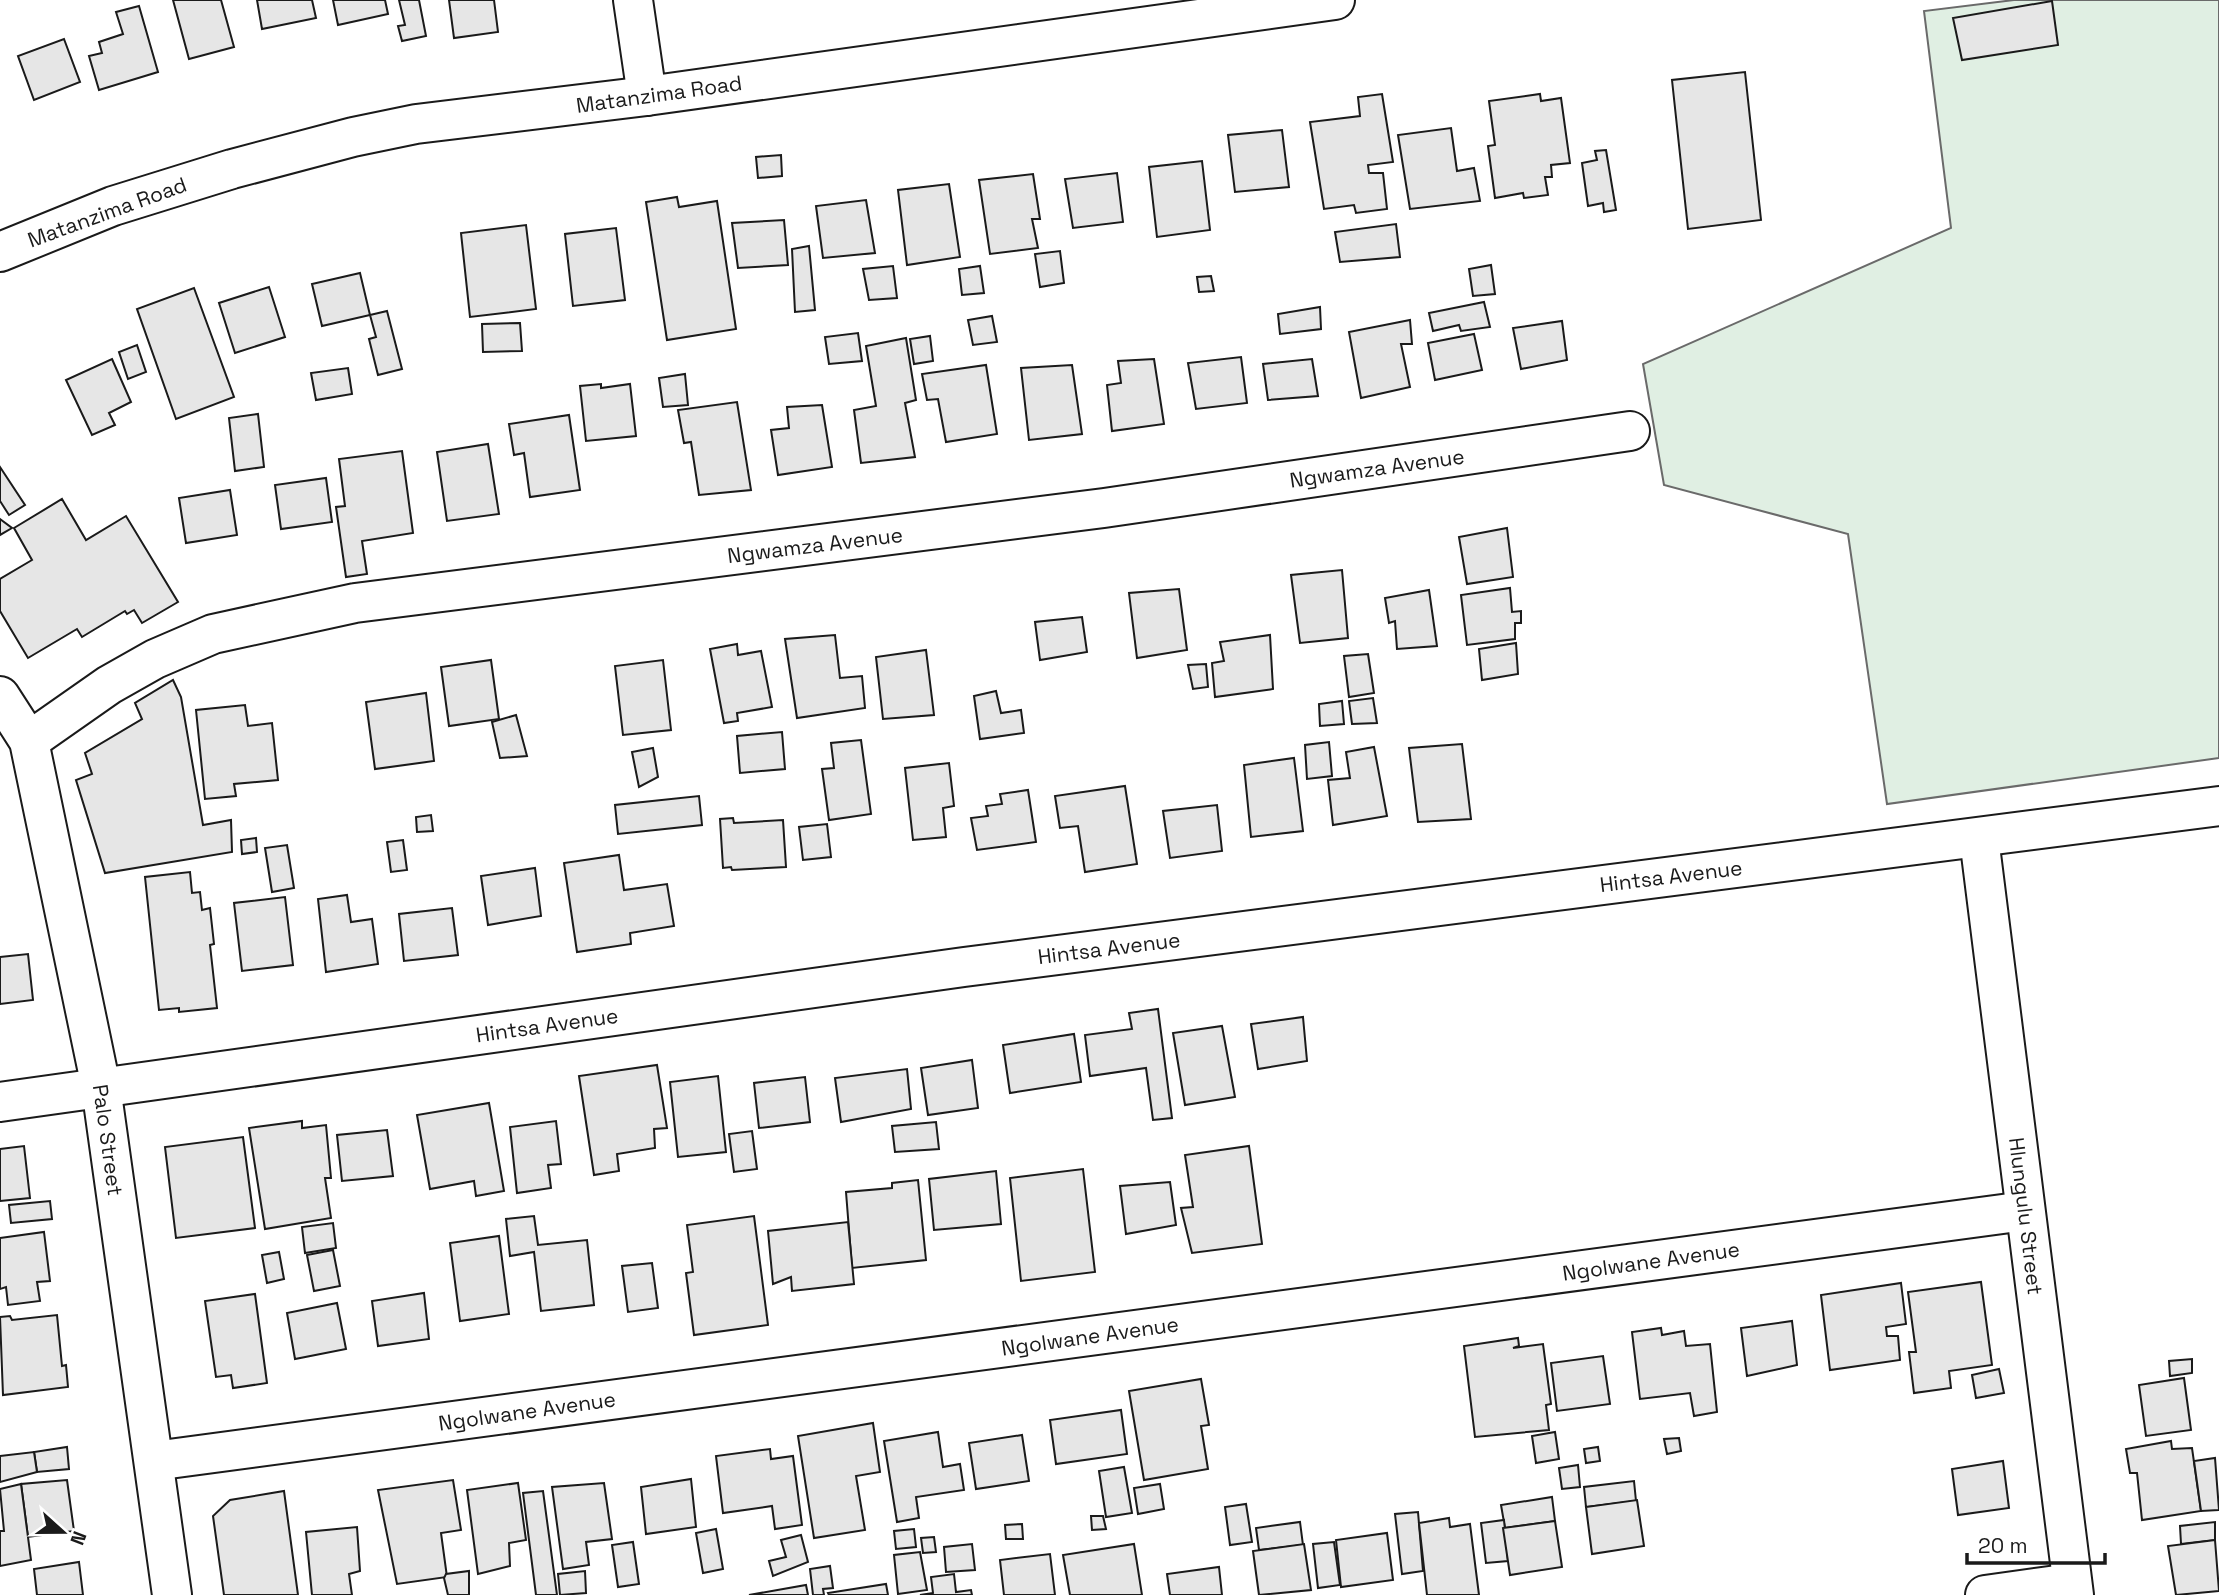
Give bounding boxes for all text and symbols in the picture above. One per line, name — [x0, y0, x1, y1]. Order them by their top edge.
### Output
street label: Matanzima Road — [574, 69, 744, 119]
street label: Matanzima Road — [24, 171, 190, 253]
street label: Ngwamza Avenue — [1288, 442, 1466, 494]
street label: Ngwamza Avenue — [726, 521, 904, 569]
street label: Hintsa Avenue — [1598, 854, 1744, 898]
street label: Hintsa Avenue — [1036, 926, 1182, 970]
street label: Hintsa Avenue — [474, 1002, 620, 1048]
street label: Palo Street — [87, 1083, 129, 1197]
street label: Hlungulu Street — [2003, 1136, 2049, 1296]
street label: Ngolwane Avenue — [1561, 1235, 1741, 1287]
street label: Ngolwane Avenue — [1000, 1310, 1180, 1362]
street label: Ngolwane Avenue — [437, 1385, 617, 1437]
north arrow — [28, 1497, 98, 1567]
scale bar — [1967, 1522, 2105, 1566]
text: N — [64, 1527, 92, 1548]
text: 20 m — [1978, 1532, 2028, 1559]

